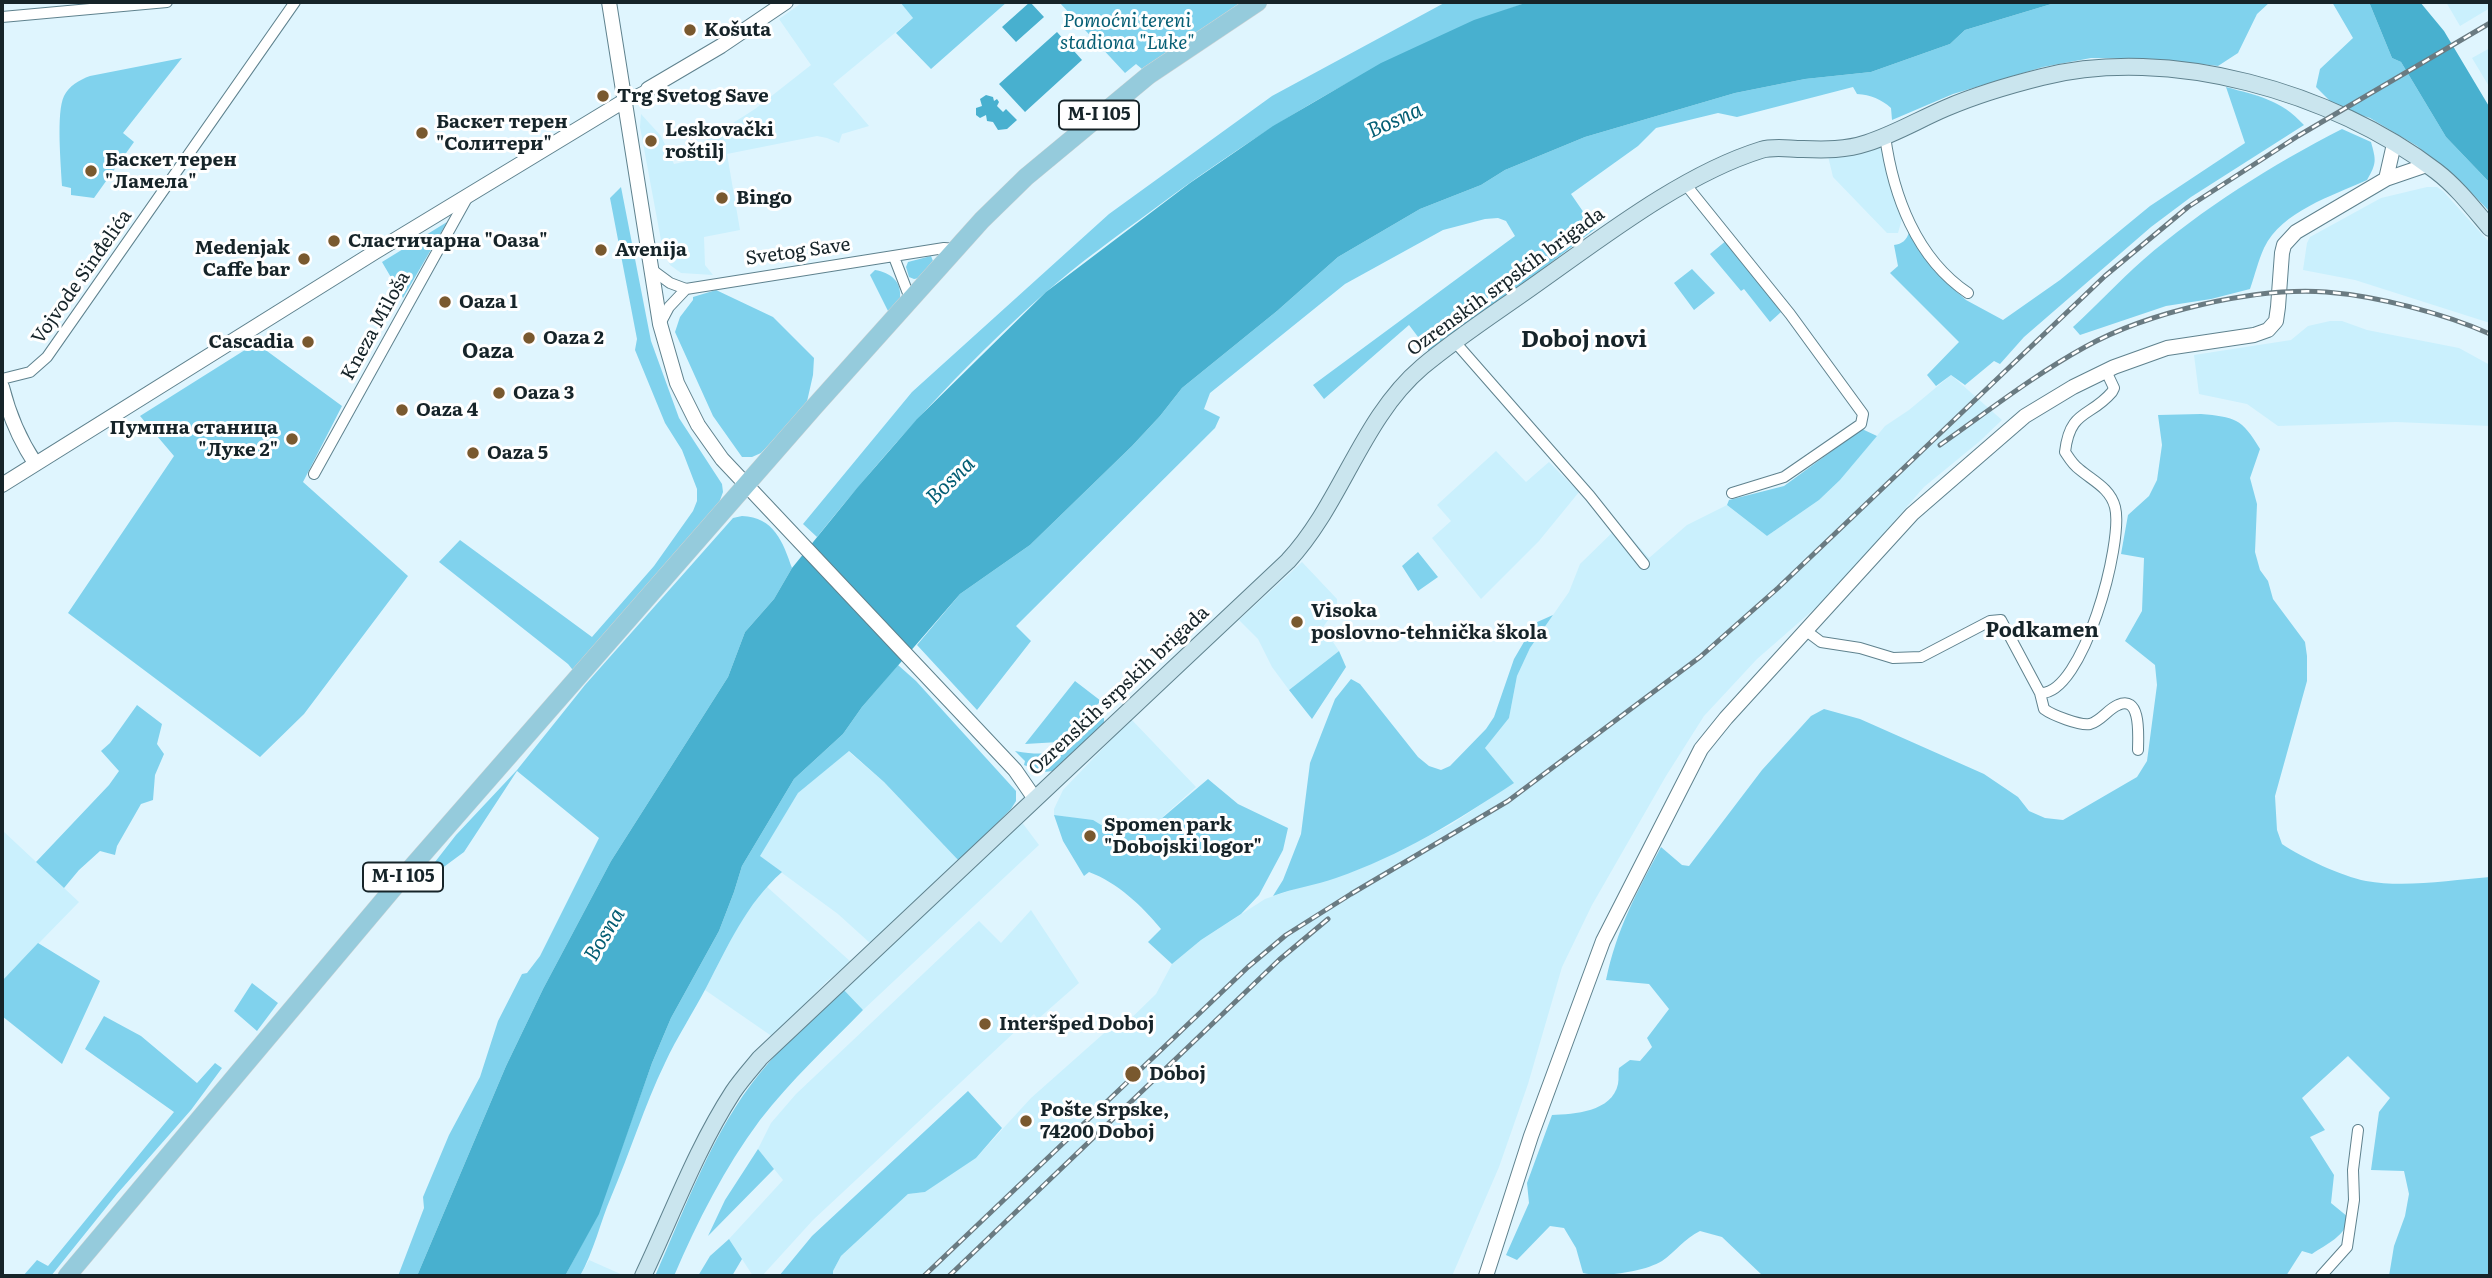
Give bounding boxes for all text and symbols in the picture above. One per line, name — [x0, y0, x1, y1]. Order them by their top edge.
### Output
park label: Pomoćni tereni stadiona "Luke" — [1060, 10, 1194, 54]
place label: Košuta — [704, 19, 771, 41]
marker: Košuta — [682, 22, 698, 38]
place label: Trg Svetog Save — [617, 85, 769, 107]
marker: Trg Svetog Save — [595, 88, 611, 104]
water label: Bosna — [1364, 98, 1426, 144]
road number: M-I 105 — [1059, 100, 1139, 130]
place label: Баскет терен "Солитери" — [436, 111, 568, 155]
place label: Leskovački roštilj — [665, 119, 774, 163]
marker: Баскет терен "Солитери" — [414, 125, 430, 141]
marker: Leskovački roštilj — [643, 133, 659, 149]
place label: Баскет терен "Ламела" — [105, 149, 237, 193]
marker: Баскет терен "Ламела" — [83, 163, 99, 179]
place label: Bingo — [736, 187, 792, 209]
marker: Bingo — [714, 190, 730, 206]
street label: Ozrenskih srpskih brigada — [1403, 203, 1609, 361]
street label: Vojvode Sinđelića — [27, 205, 137, 349]
place label: Сластичарна "Оаза" — [348, 230, 548, 252]
marker: Сластичарна "Оаза" — [326, 233, 342, 249]
street label: Svetog Save — [744, 233, 852, 271]
place label: Medenjak Caffe bar — [195, 237, 290, 281]
place label: Avenija — [615, 239, 687, 261]
marker: Avenija — [593, 242, 609, 258]
marker: Medenjak Caffe bar — [296, 251, 312, 267]
street label: Kneza Miloša — [337, 268, 415, 384]
place label: Oaza 1 — [459, 291, 518, 313]
marker: Oaza 1 — [437, 294, 453, 310]
district label: Doboj novi — [1521, 326, 1647, 354]
place label: Oaza 2 — [543, 327, 604, 349]
marker: Oaza 2 — [521, 330, 537, 346]
place label: Cascadia — [209, 331, 294, 353]
marker: Cascadia — [300, 334, 316, 350]
district label: Oaza — [462, 339, 514, 365]
place label: Oaza 3 — [513, 382, 574, 404]
marker: Oaza 3 — [491, 385, 507, 401]
place label: Oaza 4 — [416, 399, 478, 421]
marker: Oaza 4 — [394, 402, 410, 418]
place label: Пумпна станица "Луке 2" — [110, 417, 278, 461]
marker: Пумпна станица "Луке 2" — [284, 431, 300, 447]
place label: Oaza 5 — [487, 442, 548, 464]
marker: Oaza 5 — [465, 445, 481, 461]
water label: Bosna — [922, 452, 980, 510]
place label: Visoka poslovno-tehnička škola — [1311, 600, 1547, 644]
street label: Ozrenskih srpskih brigada — [1024, 601, 1214, 781]
marker: Visoka poslovno-tehnička škola — [1289, 614, 1305, 630]
district label: Podkamen — [1985, 618, 2099, 644]
place label: Spomen park "Dobojski logor" — [1104, 814, 1262, 858]
marker: Spomen park "Dobojski logor" — [1082, 828, 1098, 844]
road number: M-I 105 — [363, 862, 443, 892]
water label: Bosna — [579, 904, 631, 966]
place label: Interšped Doboj — [999, 1013, 1155, 1035]
marker: Interšped Doboj — [977, 1016, 993, 1032]
place label: Doboj — [1149, 1063, 1206, 1085]
marker: Doboj — [1123, 1064, 1143, 1084]
place label: Pošte Srpske, 74200 Doboj — [1040, 1099, 1169, 1143]
marker: Pošte Srpske, 74200 Doboj — [1018, 1113, 1034, 1129]

